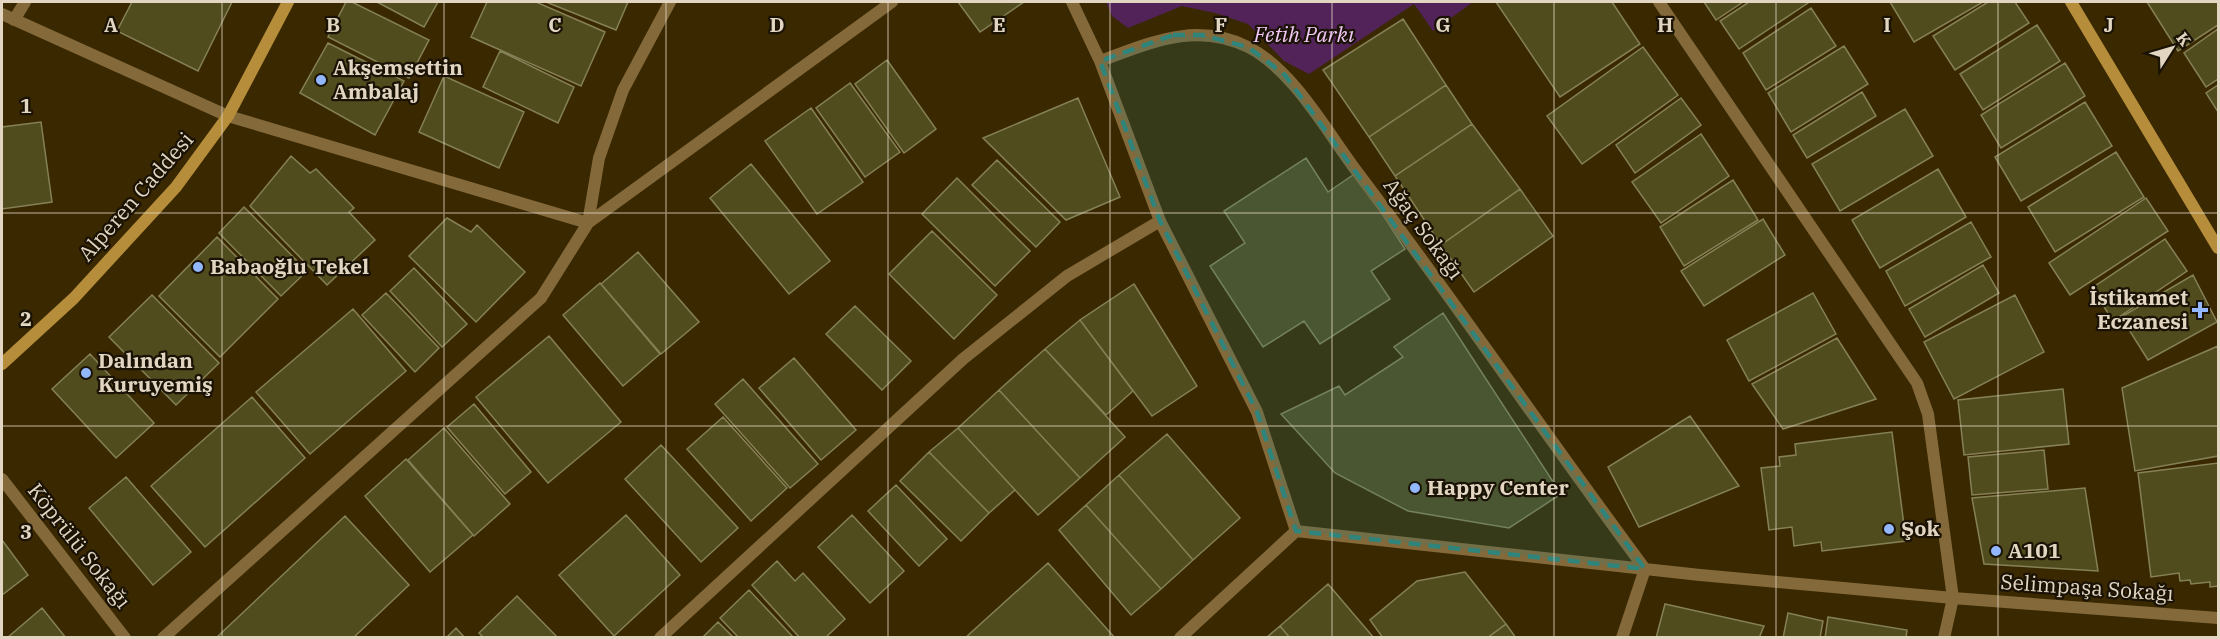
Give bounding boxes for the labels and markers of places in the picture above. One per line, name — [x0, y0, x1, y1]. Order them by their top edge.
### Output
place label: Akşemsettin Ambalaj — [333, 53, 463, 105]
marker: Akşemsettin Ambalaj — [314, 73, 328, 87]
place label: Babaoğlu Tekel — [210, 252, 369, 280]
marker: Babaoğlu Tekel — [191, 260, 205, 274]
place label: İstikamet Eczanesi — [2089, 283, 2188, 335]
marker: İstikamet Eczanesi — [2193, 303, 2207, 317]
place label: Dalından Kuruyemiş — [98, 346, 213, 398]
marker: Dalından Kuruyemiş — [79, 366, 93, 380]
place label: Happy Center — [1427, 473, 1570, 501]
marker: Happy Center — [1408, 481, 1422, 495]
place label: Şok — [1901, 514, 1940, 542]
marker: Şok — [1882, 522, 1896, 536]
place label: A101 — [2008, 536, 2060, 564]
marker: A101 — [1989, 544, 2003, 558]

